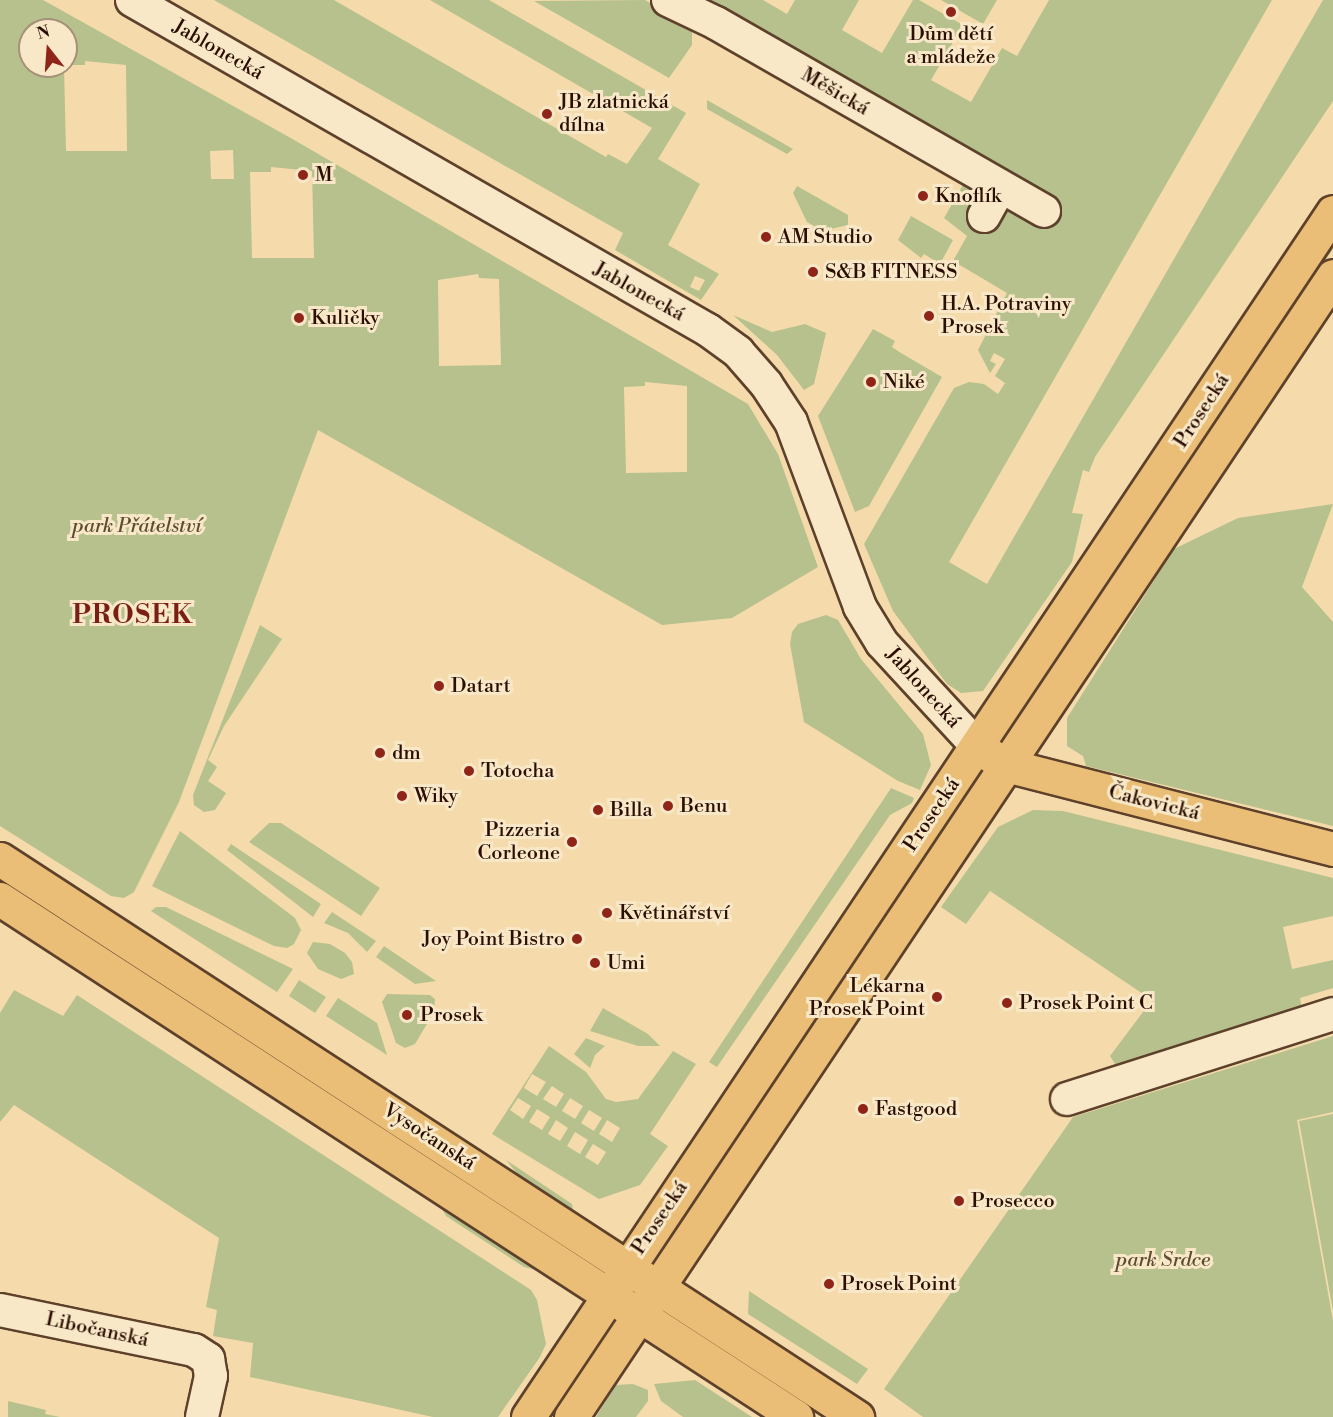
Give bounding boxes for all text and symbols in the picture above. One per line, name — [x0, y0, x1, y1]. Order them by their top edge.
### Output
marker: Dům dětí a mládeže — [944, 5, 958, 19]
street label: Jablonecká — [168, 14, 268, 86]
north arrow — [18, 18, 78, 78]
text: N — [34, 21, 52, 44]
place label: Dům dětí a mládeže — [907, 22, 995, 69]
street label: Měšická — [797, 63, 873, 121]
place label: JB zlatnická dílna — [559, 90, 669, 137]
marker: JB zlatnická dílna — [540, 107, 554, 121]
place label: M — [315, 163, 333, 187]
marker: M — [296, 168, 310, 182]
place label: Knoflík — [935, 184, 1001, 208]
marker: Knoflík — [916, 189, 930, 203]
place label: AM Studio — [778, 225, 873, 249]
marker: AM Studio — [759, 230, 773, 244]
street label: Jablonecká — [589, 257, 689, 327]
place label: S&B FITNESS — [825, 260, 957, 284]
marker: S&B FITNESS — [806, 265, 820, 279]
place label: H.A. Potraviny Prosek — [941, 292, 1071, 339]
place label: Kuličky — [311, 306, 380, 330]
marker: H.A. Potraviny Prosek — [922, 309, 936, 323]
marker: Kuličky — [292, 311, 306, 325]
street label: Prosecká — [1169, 369, 1235, 453]
place label: Niké — [883, 370, 925, 394]
marker: Niké — [864, 375, 878, 389]
park label: park Přátelství — [72, 514, 202, 538]
district label: PROSEK — [72, 600, 194, 632]
street label: Jablonecká — [880, 643, 966, 733]
place label: Datart — [451, 674, 510, 698]
marker: Datart — [432, 679, 446, 693]
place label: dm — [392, 741, 421, 765]
marker: dm — [373, 746, 387, 760]
place label: Totocha — [481, 759, 554, 783]
marker: Totocha — [462, 764, 476, 778]
street label: Prosecká — [899, 774, 965, 856]
street label: Čakovická — [1106, 780, 1202, 826]
place label: Wiky — [414, 784, 458, 808]
marker: Wiky — [395, 789, 409, 803]
place label: Benu — [680, 794, 727, 818]
place label: Billa — [610, 798, 653, 822]
marker: Benu — [661, 799, 675, 813]
marker: Billa — [591, 803, 605, 817]
place label: Pizzeria Corleone — [477, 819, 560, 866]
marker: Pizzeria Corleone — [565, 835, 579, 849]
place label: Květinářství — [619, 901, 729, 925]
marker: Květinářství — [600, 906, 614, 920]
place label: Joy Point Bistro — [422, 927, 565, 951]
marker: Joy Point Bistro — [570, 932, 584, 946]
place label: Umi — [607, 951, 645, 975]
marker: Umi — [588, 956, 602, 970]
place label: Lékarna Prosek Point — [809, 974, 925, 1021]
marker: Lékarna Prosek Point — [930, 990, 944, 1004]
place label: Prosek Point C — [1019, 991, 1153, 1015]
marker: Prosek Point C — [1000, 996, 1014, 1010]
place label: Prosek — [420, 1003, 483, 1027]
marker: Prosek — [398, 1006, 416, 1024]
place label: Fastgood — [875, 1097, 957, 1121]
street label: Vysočanská — [378, 1098, 480, 1176]
marker: Fastgood — [856, 1102, 870, 1116]
street label: Prosecká — [627, 1177, 693, 1259]
place label: Prosecco — [971, 1189, 1055, 1213]
marker: Prosecco — [952, 1194, 966, 1208]
park label: park Srdce — [1116, 1248, 1210, 1272]
place label: Prosek Point — [841, 1272, 957, 1296]
marker: Prosek Point — [822, 1277, 836, 1291]
street label: Libočanská — [43, 1307, 151, 1353]

